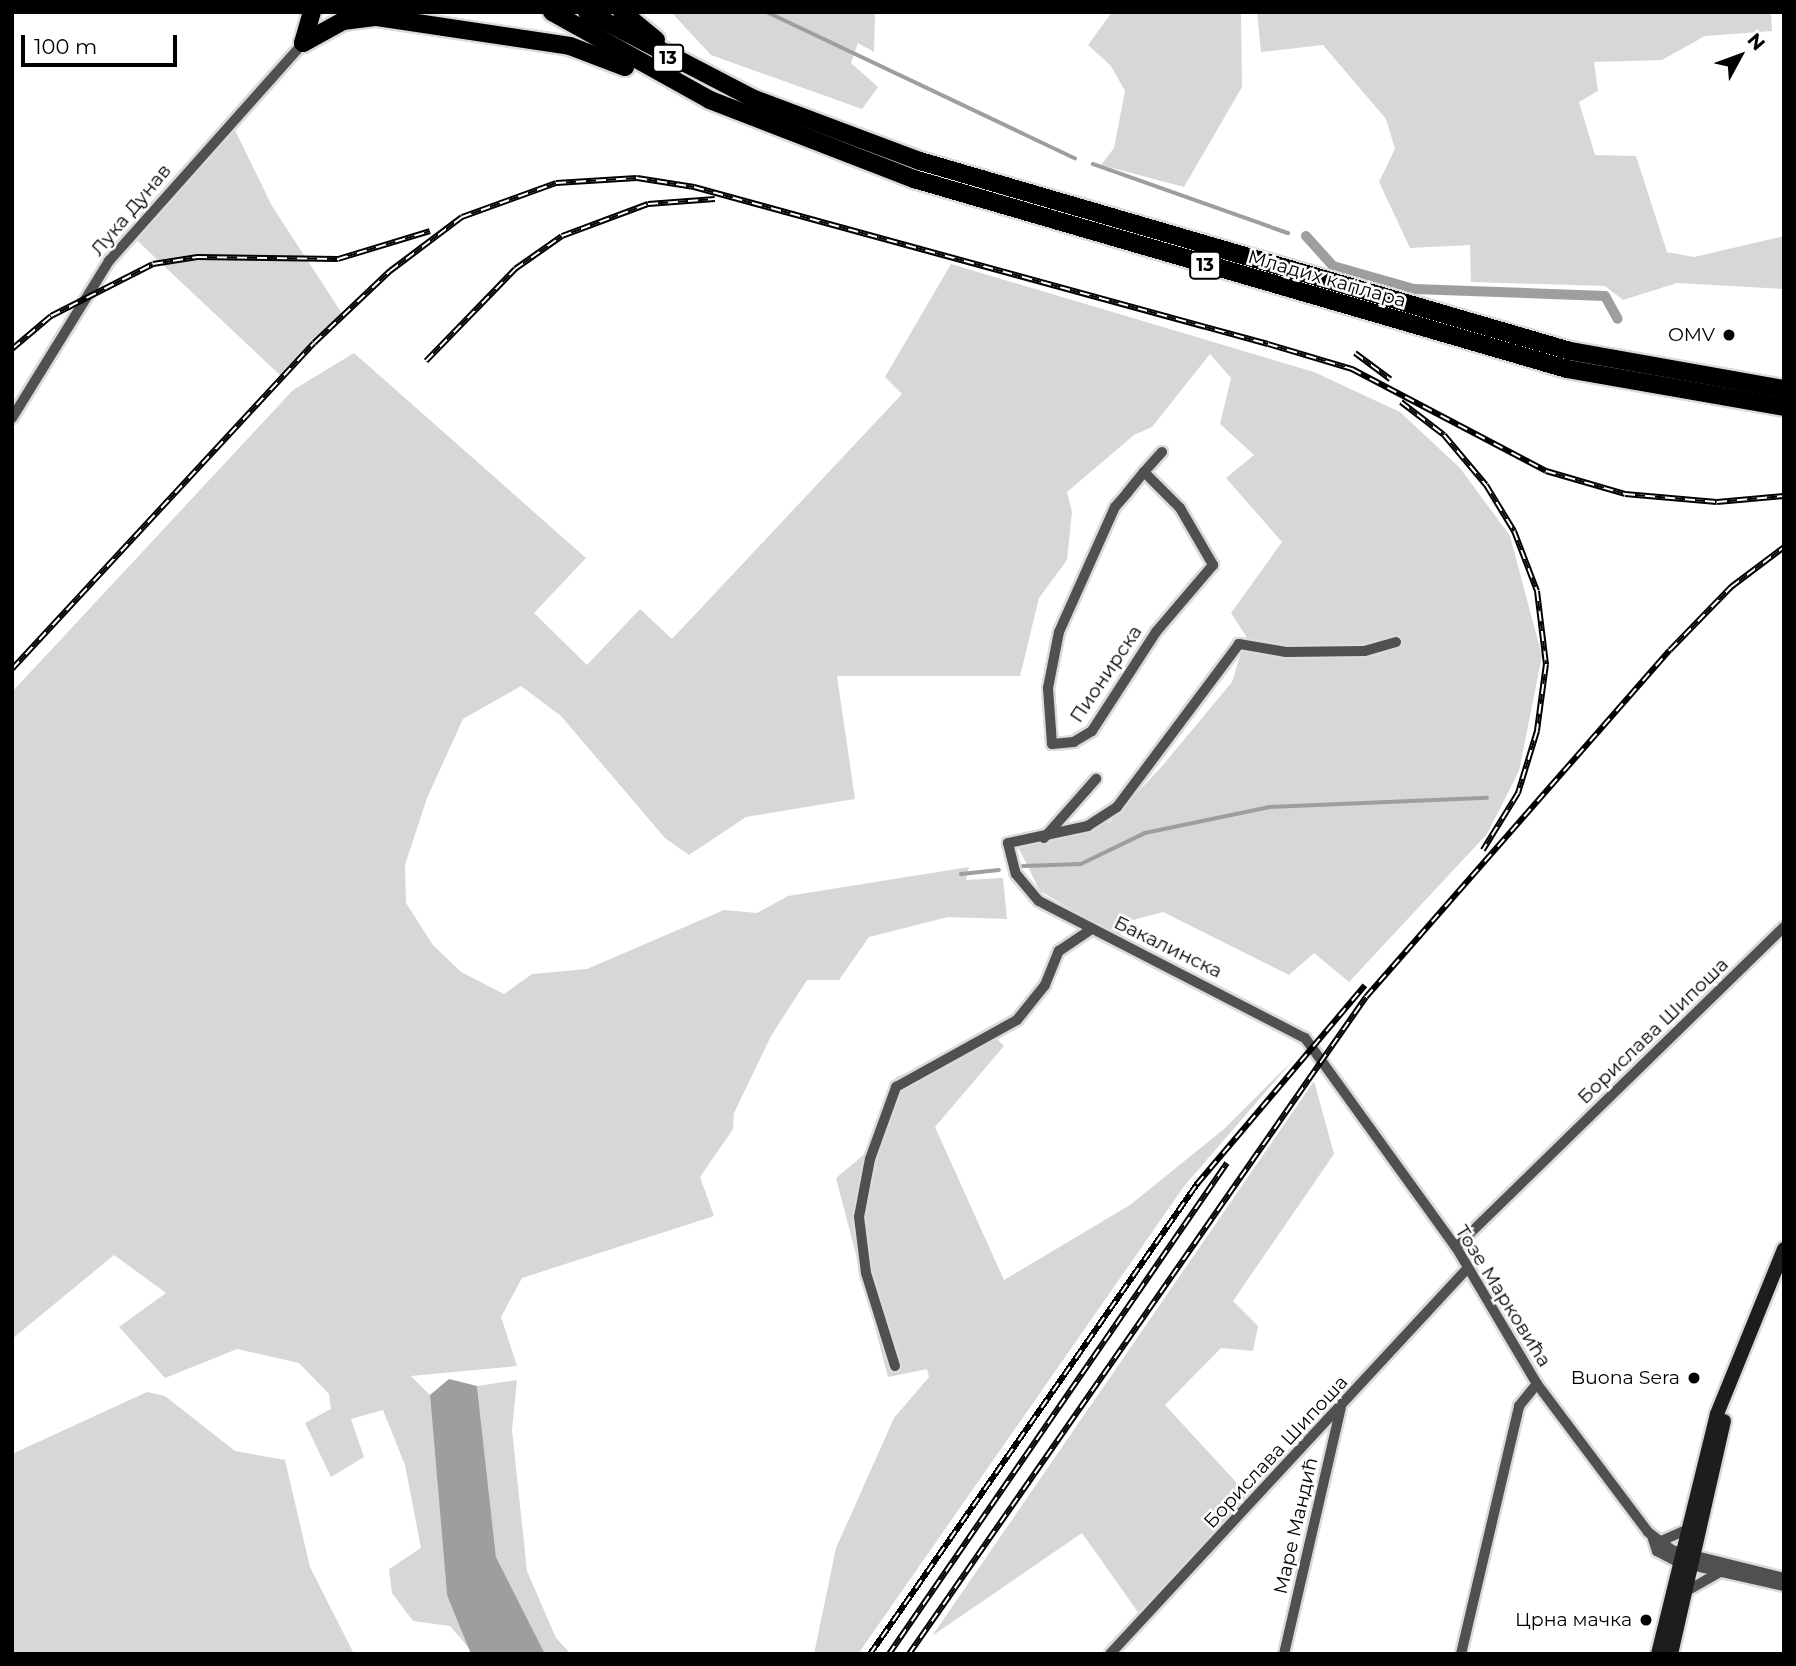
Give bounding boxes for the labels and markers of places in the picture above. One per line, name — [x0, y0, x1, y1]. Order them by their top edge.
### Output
place label: OMV — [1668, 324, 1715, 346]
marker: OMV — [1721, 327, 1737, 343]
place label: Buona Sera — [1571, 1367, 1680, 1389]
marker: Buona Sera — [1686, 1370, 1702, 1386]
place label: Црна мачка — [1515, 1609, 1632, 1631]
marker: Црна мачка — [1638, 1612, 1654, 1628]

